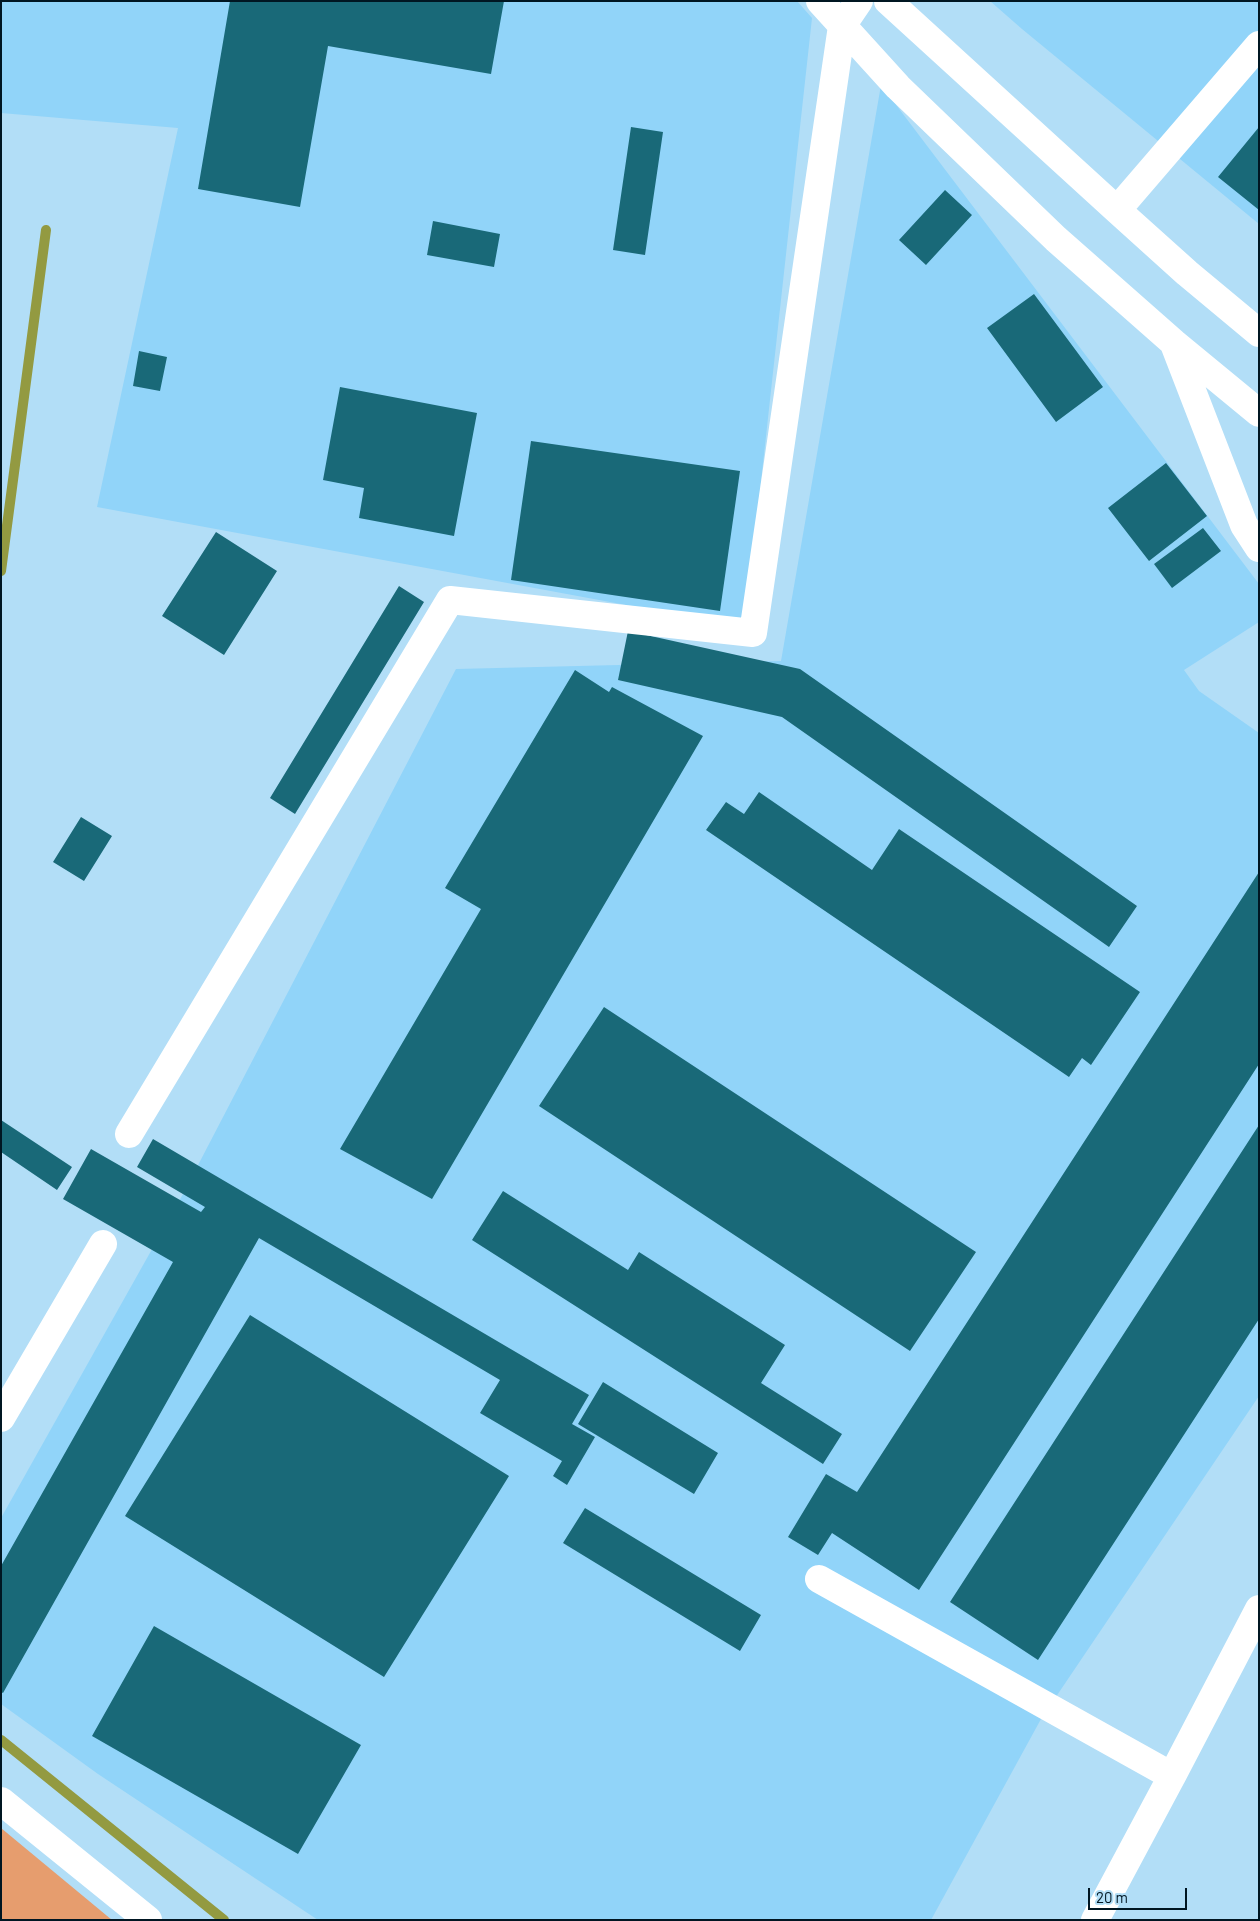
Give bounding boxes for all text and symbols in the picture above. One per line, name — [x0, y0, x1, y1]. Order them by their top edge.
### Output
scale bar — [1090, 1878, 1189, 1910]
text: 20 m — [1096, 1888, 1128, 1906]

